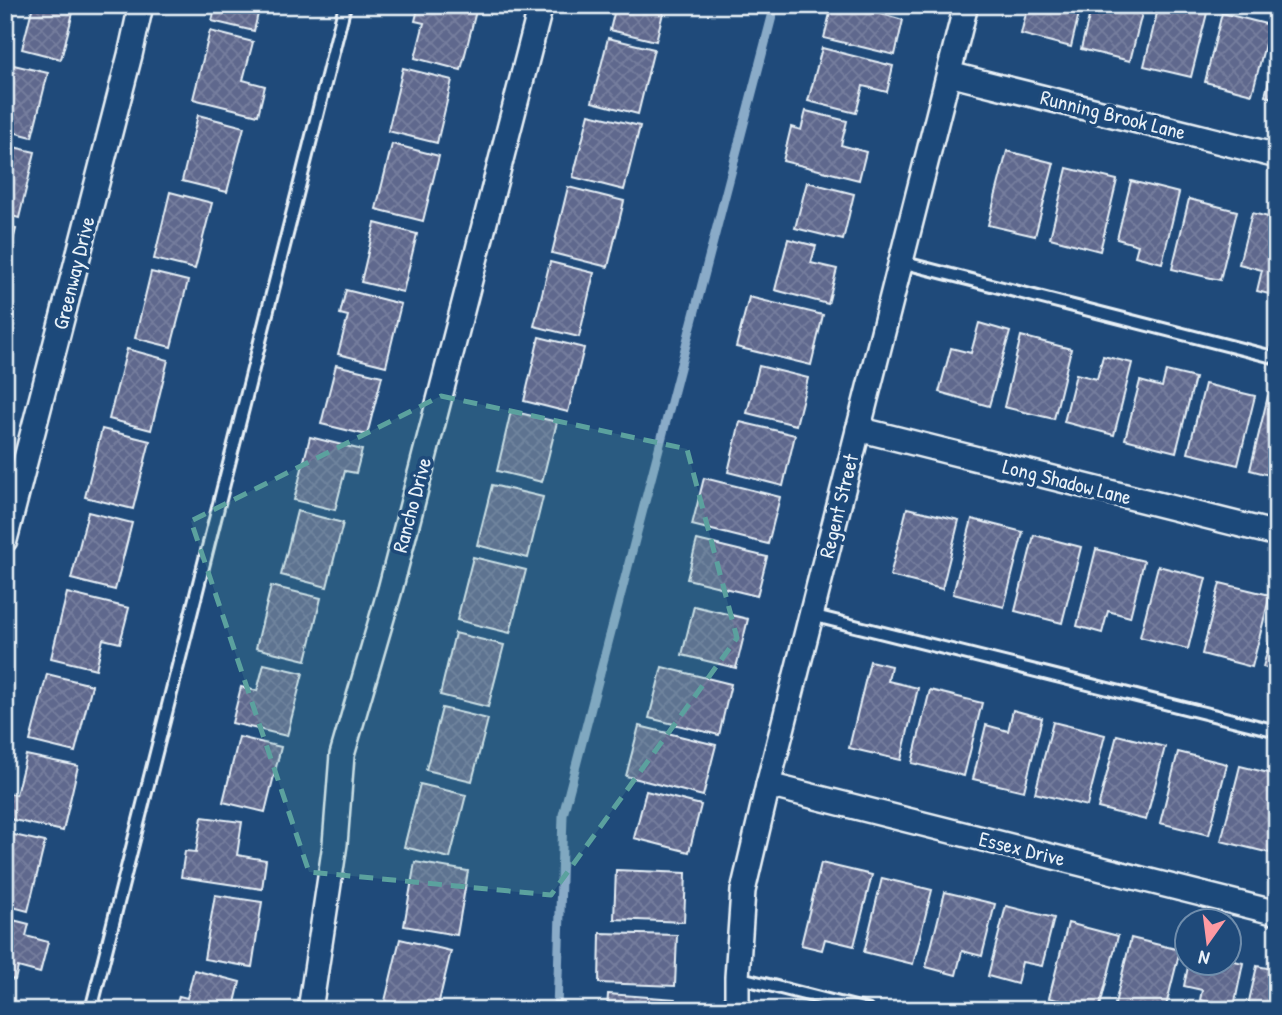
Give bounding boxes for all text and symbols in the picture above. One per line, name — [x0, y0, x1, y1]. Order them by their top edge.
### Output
street label: Running Brook Lane — [1038, 82, 1189, 147]
street label: Greenway Drive — [45, 213, 102, 332]
street label: Regent Street — [812, 450, 866, 561]
street label: Long Shadow Lane — [1000, 452, 1135, 512]
street label: Rancho Drive — [385, 454, 438, 555]
street label: Essex Drive — [976, 824, 1068, 873]
north arrow — [1174, 906, 1244, 976]
text: N — [1196, 945, 1212, 972]

